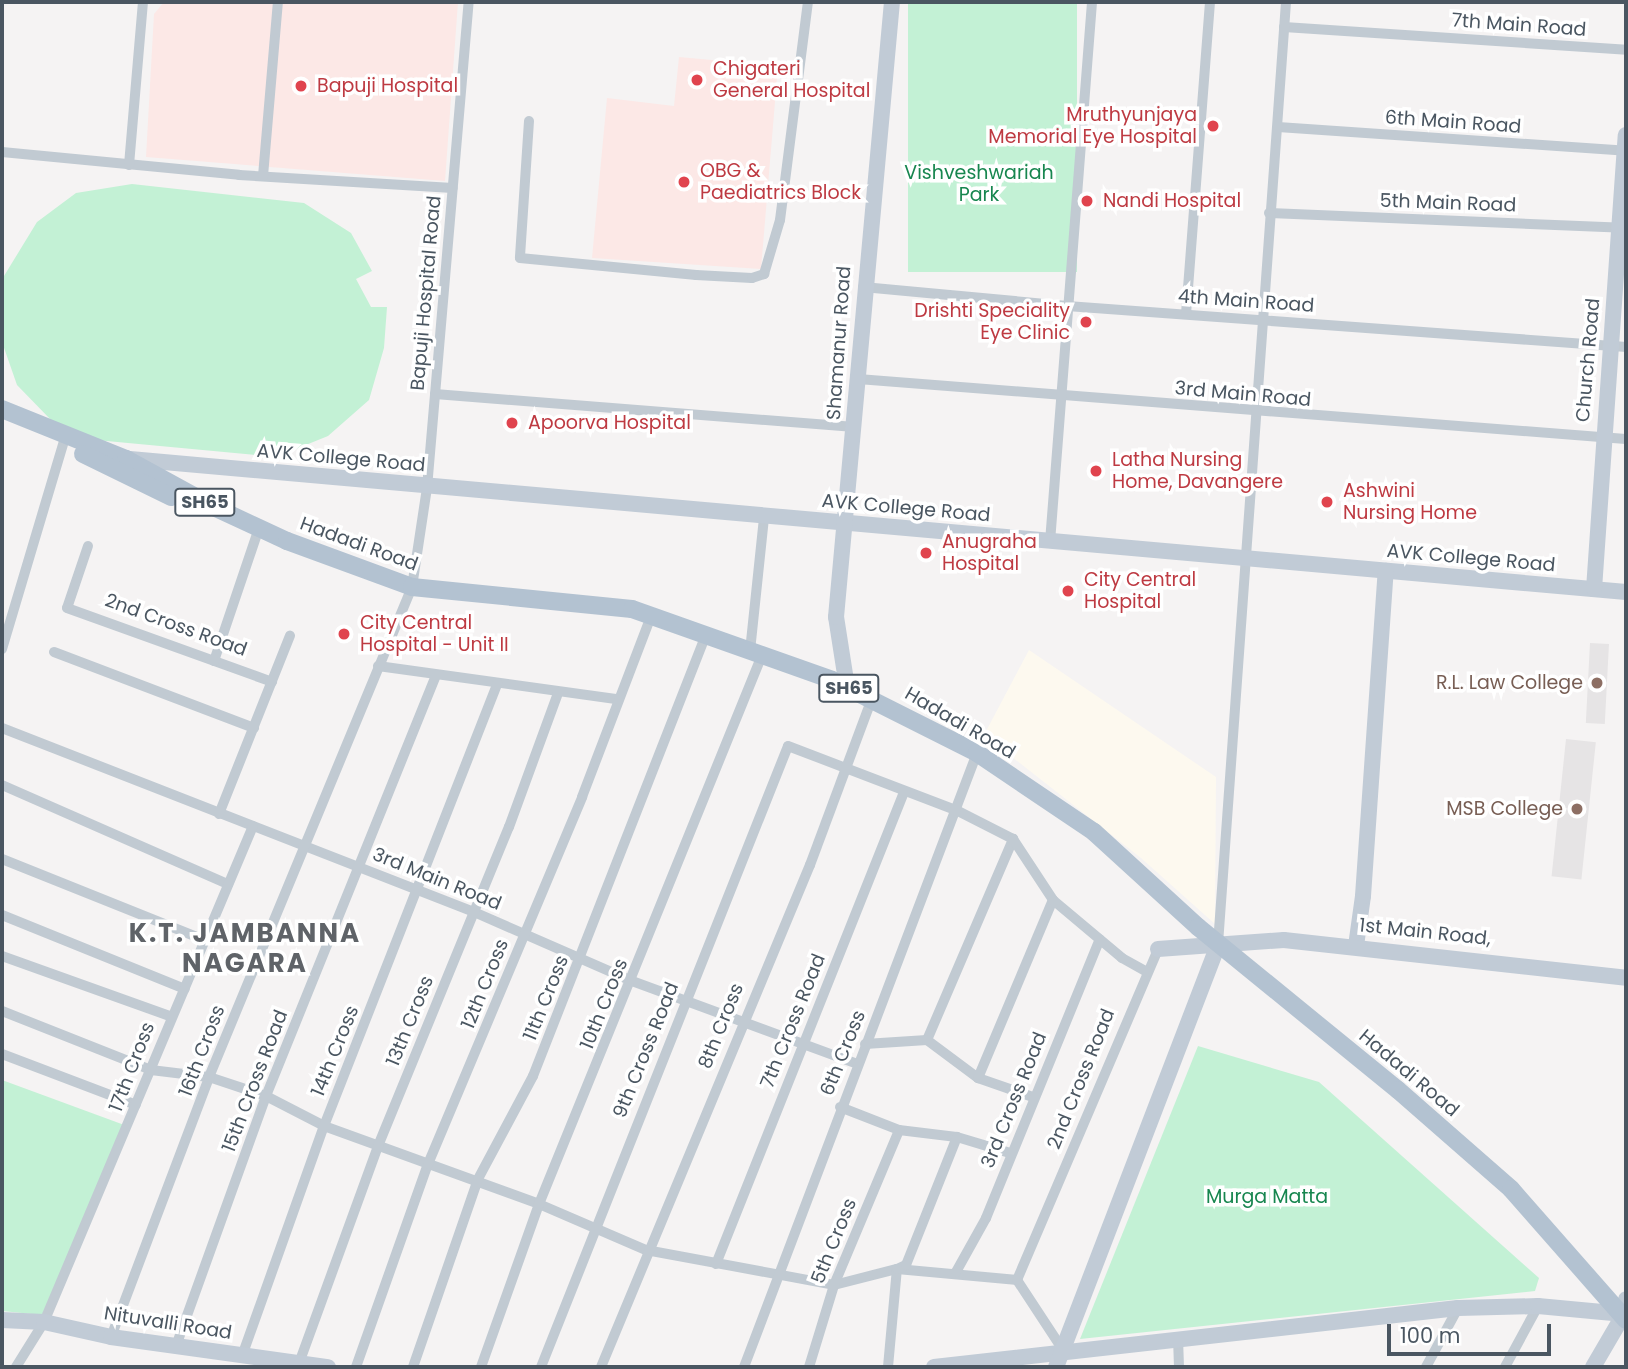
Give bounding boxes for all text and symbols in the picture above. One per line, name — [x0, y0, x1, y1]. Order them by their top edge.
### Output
street label: 7th Main Road — [1451, 9, 1587, 41]
place label: Chigateri General Hospital — [713, 58, 870, 102]
marker: Chigateri General Hospital — [687, 70, 707, 90]
place label: Bapuji Hospital — [317, 75, 458, 97]
marker: Bapuji Hospital — [291, 76, 311, 96]
place label: Mruthyunjaya Memorial Eye Hospital — [988, 104, 1197, 148]
street label: 6th Main Road — [1384, 106, 1522, 138]
marker: Mruthyunjaya Memorial Eye Hospital — [1203, 116, 1223, 136]
place label: OBG & Paediatrics Block — [700, 160, 861, 204]
park label: Vishveshwariah Park — [904, 162, 1054, 206]
marker: OBG & Paediatrics Block — [674, 172, 694, 192]
street label: 5th Main Road — [1379, 189, 1517, 217]
place label: Nandi Hospital — [1103, 190, 1241, 212]
marker: Nandi Hospital — [1077, 191, 1097, 211]
street label: Bapuji Hospital Road — [406, 195, 446, 391]
street label: Shamanur Road — [822, 265, 856, 421]
street label: 4th Main Road — [1177, 285, 1315, 317]
street label: Church Road — [1571, 297, 1605, 423]
place label: Drishti Speciality Eye Clinic — [914, 300, 1070, 344]
marker: Drishti Speciality Eye Clinic — [1076, 312, 1096, 332]
street label: 3rd Main Road — [1174, 377, 1312, 411]
place label: Apoorva Hospital — [528, 412, 691, 434]
marker: Apoorva Hospital — [502, 413, 522, 433]
street label: AVK College Road — [256, 439, 426, 477]
place label: Latha Nursing Home, Davangere — [1112, 449, 1283, 493]
marker: Latha Nursing Home, Davangere — [1086, 461, 1106, 481]
place label: Ashwini Nursing Home — [1343, 480, 1477, 524]
road number: SH65 — [174, 488, 236, 516]
street label: AVK College Road — [821, 489, 991, 527]
marker: Ashwini Nursing Home — [1317, 492, 1337, 512]
street label: Hadadi Road — [297, 512, 421, 576]
place label: Anugraha Hospital — [942, 531, 1037, 575]
street label: AVK College Road — [1386, 539, 1556, 577]
marker: Anugraha Hospital — [916, 543, 936, 563]
place label: City Central Hospital — [1084, 569, 1196, 613]
marker: City Central Hospital — [1058, 581, 1078, 601]
street label: 2nd Cross Road — [102, 589, 250, 661]
place label: City Central Hospital - Unit II — [360, 612, 509, 656]
marker: City Central Hospital - Unit II — [334, 624, 354, 644]
place label: R.L. Law College — [1436, 672, 1583, 694]
road number: SH65 — [818, 674, 880, 702]
marker: R.L. Law College — [1589, 675, 1605, 691]
street label: Hadadi Road — [901, 682, 1019, 764]
place label: MSB College — [1446, 798, 1563, 820]
marker: MSB College — [1569, 801, 1585, 817]
street label: 3rd Main Road — [369, 843, 505, 915]
street label: 1st Main Road, — [1358, 914, 1492, 950]
district label: K.T. JAMBANNA NAGARA — [130, 918, 360, 979]
street label: 12th Cross — [457, 936, 513, 1032]
street label: 7th Cross Road — [756, 951, 830, 1091]
street label: 11th Cross — [519, 952, 573, 1044]
street label: 10th Cross — [575, 955, 633, 1053]
street label: 13th Cross — [382, 973, 438, 1069]
street label: 9th Cross Road — [608, 979, 684, 1121]
street label: 8th Cross — [694, 980, 748, 1072]
street label: 16th Cross — [174, 1002, 230, 1100]
street label: 14th Cross — [306, 1002, 364, 1100]
street label: 2nd Cross Road — [1042, 1006, 1120, 1152]
street label: 15th Cross Road — [217, 1007, 293, 1155]
street label: 6th Cross — [816, 1007, 870, 1099]
street label: 17th Cross — [104, 1019, 160, 1115]
street label: Hadadi Road — [1354, 1025, 1464, 1121]
street label: 3rd Cross Road — [976, 1029, 1052, 1171]
park label: Murga Matta — [1206, 1186, 1328, 1208]
street label: 5th Cross — [807, 1195, 861, 1287]
street label: Nituvalli Road — [102, 1302, 234, 1344]
scale bar — [1390, 1310, 1554, 1354]
text: 100 m — [1400, 1321, 1460, 1350]

